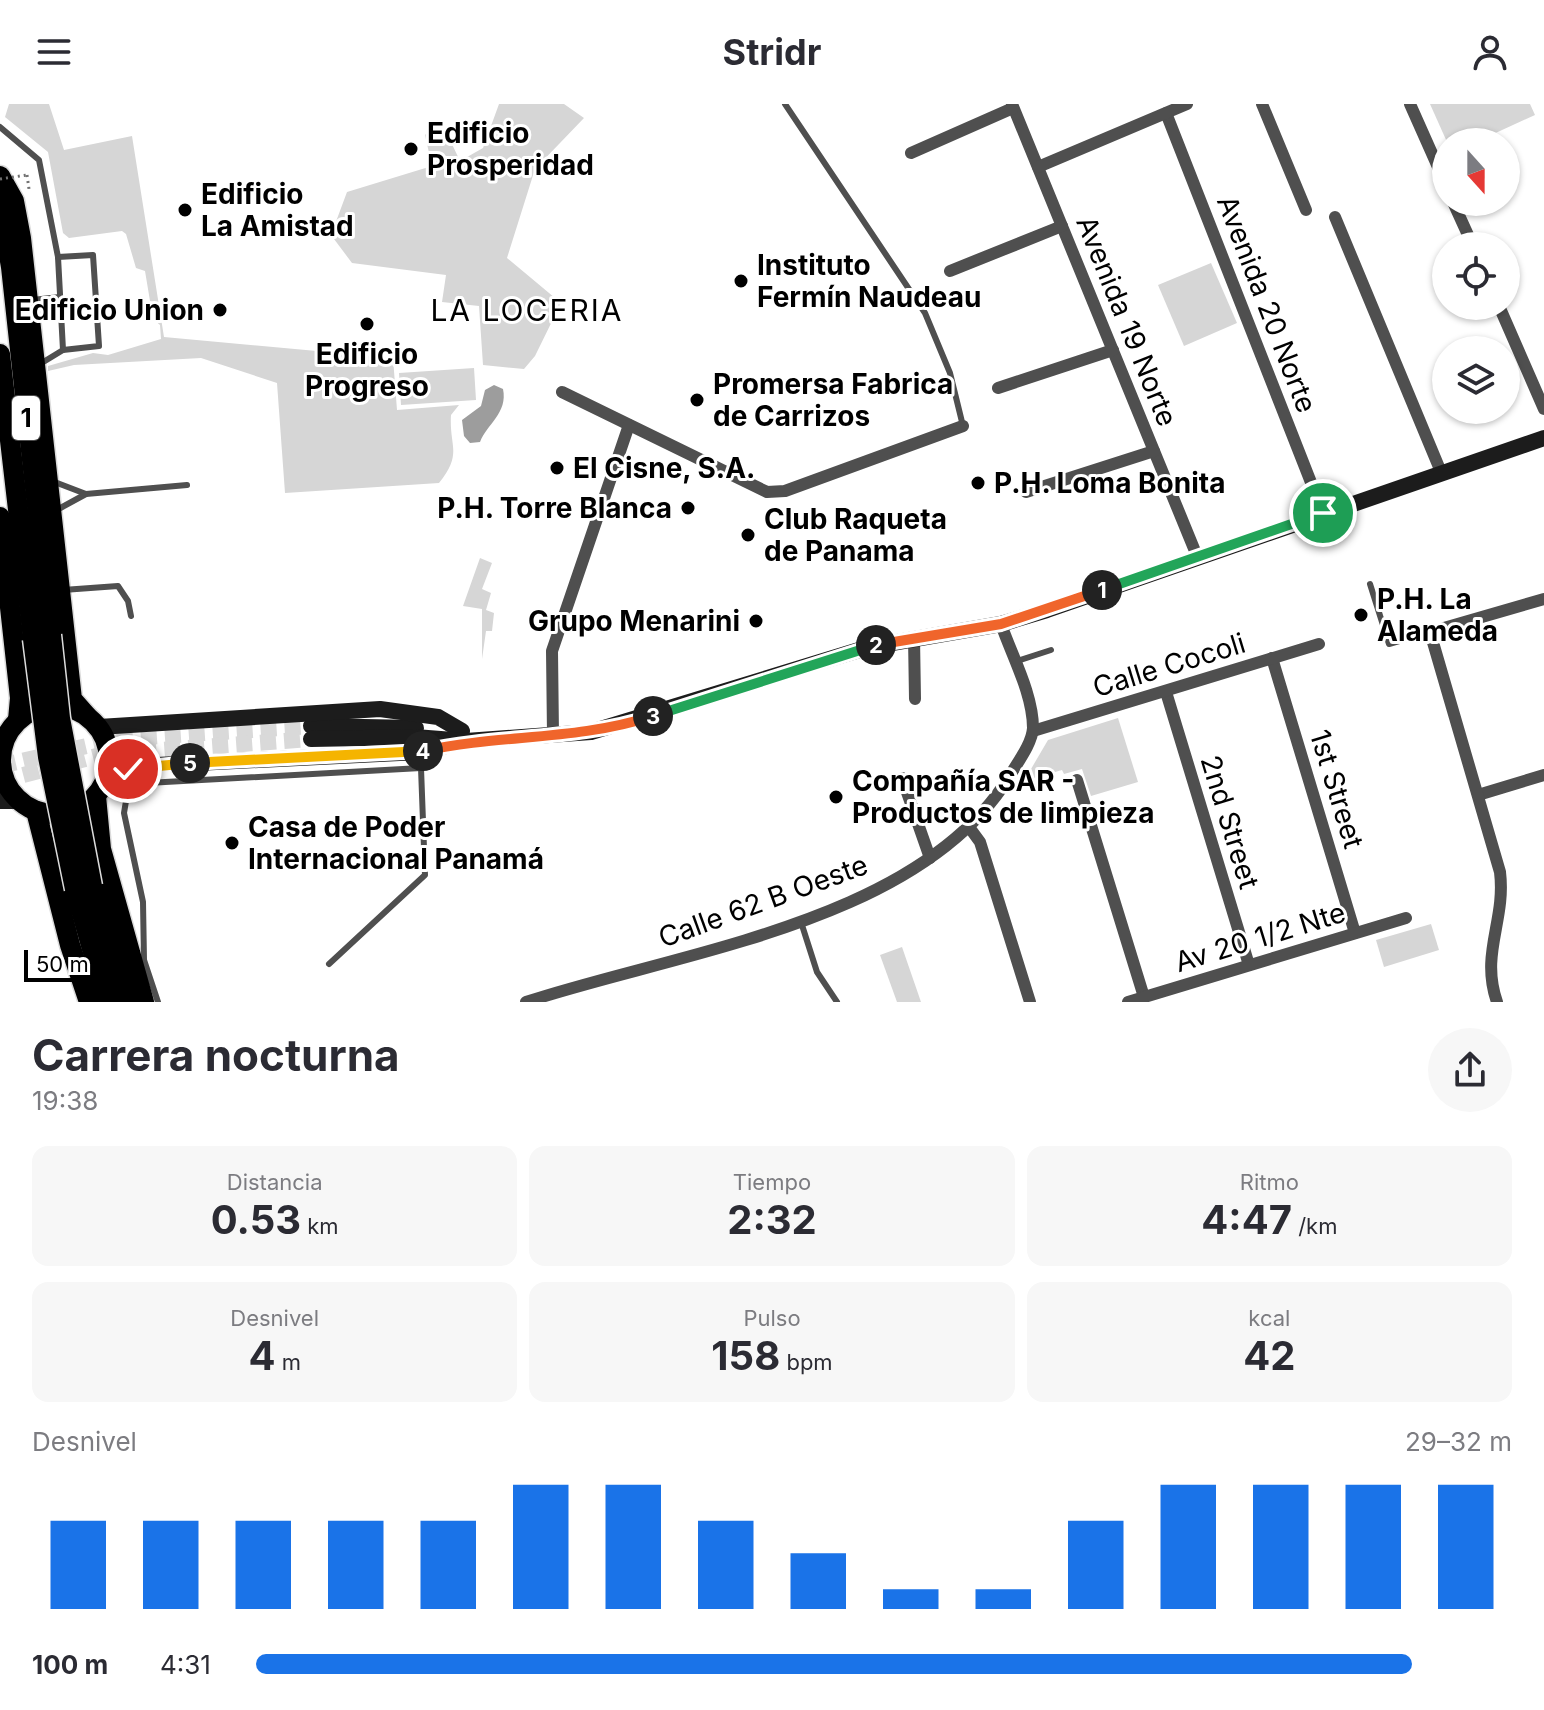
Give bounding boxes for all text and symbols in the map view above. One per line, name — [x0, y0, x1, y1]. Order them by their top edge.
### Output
icon: menu — [32, 30, 76, 74]
text: Stridr — [723, 30, 821, 74]
icon: person — [1468, 30, 1512, 74]
place label: Edificio Prosperidad — [427, 116, 594, 182]
north arrow — [1432, 128, 1520, 216]
map controls — [1432, 128, 1520, 424]
marker: Edificio Prosperidad — [402, 140, 420, 158]
place label: Edificio La Amistad — [201, 177, 354, 243]
street label: Avenida 20 Norte — [1210, 191, 1324, 417]
marker: Edificio La Amistad — [176, 201, 194, 219]
street label: Avenida 19 Norte — [1069, 211, 1185, 431]
button: locate — [1432, 232, 1520, 320]
place label: Instituto Fermín Naudeau — [757, 248, 981, 314]
marker: Instituto Fermín Naudeau — [732, 272, 750, 290]
district label: LA LOCERIA — [430, 292, 624, 328]
place label: Edificio Union — [15, 293, 204, 327]
marker: Edificio Union — [211, 301, 229, 319]
marker: Edificio Progreso — [358, 315, 376, 333]
button: layers — [1432, 336, 1520, 424]
place label: Edificio Progreso — [305, 337, 429, 403]
place label: Promersa Fabrica de Carrizos — [713, 367, 953, 433]
marker: Promersa Fabrica de Carrizos — [688, 391, 706, 409]
road number: 1 — [12, 396, 40, 440]
place label: El Cisne, S.A. — [573, 451, 755, 485]
marker: El Cisne, S.A. — [548, 459, 566, 477]
place label: P.H. Loma Bonita — [994, 466, 1225, 500]
marker: P.H. Loma Bonita — [969, 474, 987, 492]
pin — [1289, 479, 1357, 547]
place label: P.H. Torre Blanca — [437, 491, 672, 525]
icon: arrive — [1301, 491, 1345, 535]
marker: P.H. Torre Blanca — [679, 499, 697, 517]
place label: Club Raqueta de Panama — [764, 502, 947, 568]
marker: Club Raqueta de Panama — [739, 526, 757, 544]
pin: 1 — [1082, 570, 1122, 610]
text: 1 — [1097, 577, 1107, 603]
place label: P.H. La Alameda — [1377, 582, 1498, 648]
place label: Grupo Menarini — [528, 604, 740, 638]
marker: P.H. La Alameda — [1352, 606, 1370, 624]
marker: Grupo Menarini — [747, 612, 765, 630]
pin: 2 — [856, 625, 896, 665]
street label: Calle Cocoli — [1089, 626, 1249, 704]
text: 2 — [869, 632, 883, 658]
pin: 3 — [633, 696, 673, 736]
text: 3 — [646, 703, 660, 729]
street label: 1st Street — [1303, 726, 1371, 852]
pin: 4 — [403, 731, 443, 771]
pin — [94, 735, 162, 803]
text: 4 — [416, 738, 430, 764]
pin: 5 — [170, 743, 210, 783]
icon: check — [106, 747, 150, 791]
text: 5 — [183, 750, 197, 776]
street label: 2nd Street — [1194, 751, 1266, 893]
place label: Compañía SAR - Productos de limpieza — [852, 764, 1154, 830]
marker: Compañía SAR - Productos de limpieza — [827, 788, 845, 806]
place label: Casa de Poder Internacional Panamá — [248, 810, 544, 876]
marker: Casa de Poder Internacional Panamá — [223, 834, 241, 852]
street label: Calle 62 B Oeste — [654, 847, 872, 955]
street label: Av 20 1/2 Nte — [1170, 895, 1350, 979]
scale bar — [24, 946, 140, 982]
text: 50 m — [36, 951, 89, 977]
text: Carrera nocturna — [32, 1028, 400, 1082]
button: share — [1428, 1028, 1512, 1112]
text: 19:38 — [32, 1085, 98, 1116]
text: Distancia — [227, 1169, 323, 1195]
text: Tiempo — [733, 1169, 811, 1195]
text: Ritmo — [1240, 1169, 1299, 1195]
text: 0.53 — [211, 1195, 301, 1244]
text: 2:32 — [727, 1195, 817, 1244]
text: 4:47 — [1201, 1195, 1292, 1244]
text: km — [301, 1213, 339, 1239]
text: /km — [1292, 1213, 1337, 1239]
text: Desnivel — [230, 1305, 319, 1331]
text: Pulso — [743, 1305, 801, 1331]
text: kcal — [1248, 1305, 1290, 1331]
text: 4 — [248, 1331, 275, 1380]
text: 158 — [711, 1331, 780, 1380]
text: 42 — [1243, 1331, 1295, 1380]
text: m — [275, 1349, 301, 1375]
text: bpm — [780, 1349, 833, 1375]
text: Desnivel — [32, 1426, 137, 1457]
text: 29–32 m — [1405, 1426, 1512, 1457]
text: 100 m — [32, 1649, 108, 1680]
text: 4:31 — [160, 1649, 211, 1680]

